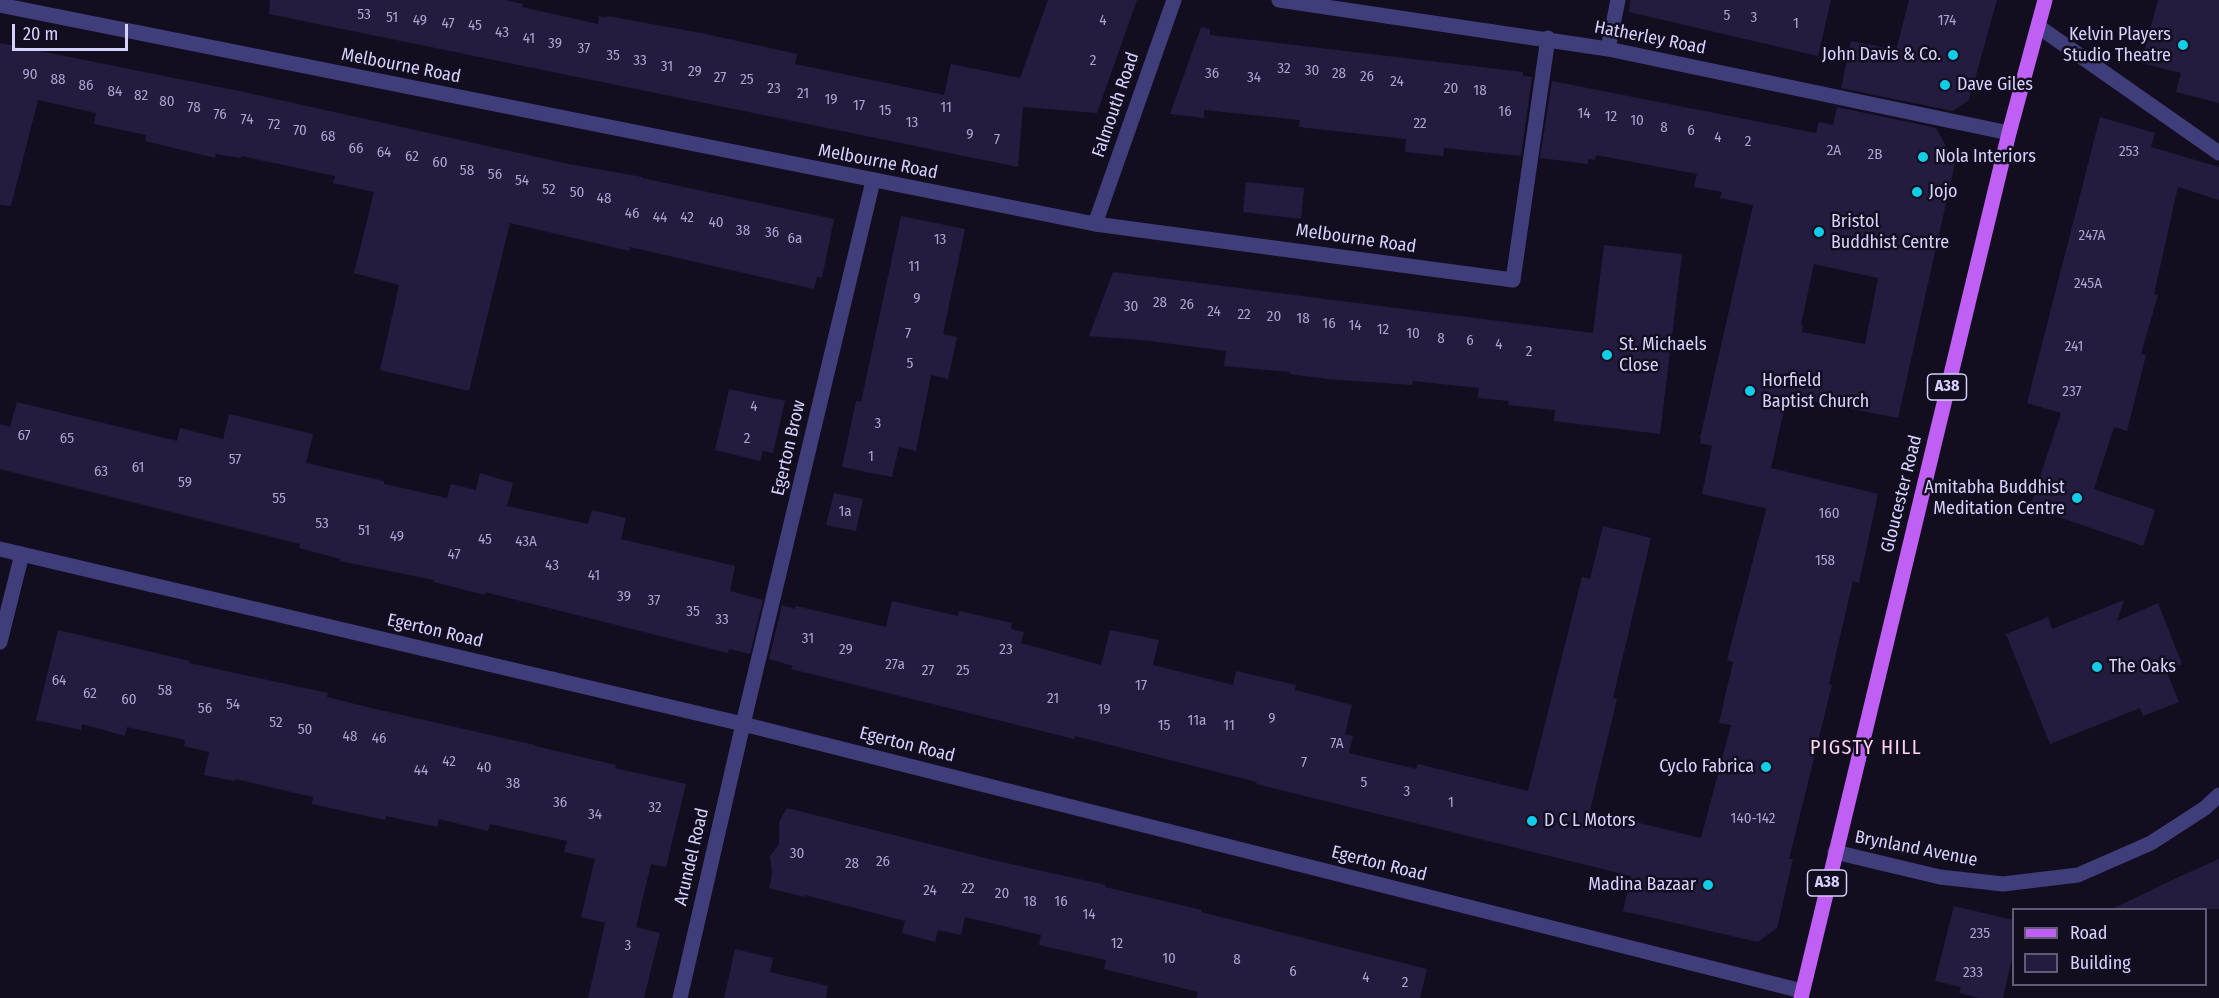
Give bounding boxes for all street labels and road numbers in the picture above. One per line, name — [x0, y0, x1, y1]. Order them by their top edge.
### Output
street label: Hatherley Road — [1592, 17, 1708, 59]
street label: Melbourne Road — [339, 44, 463, 88]
street label: Falmouth Road — [1088, 50, 1144, 160]
street label: Melbourne Road — [816, 140, 940, 184]
street label: Melbourne Road — [1295, 220, 1417, 258]
road number: A38 — [1928, 374, 1966, 400]
street label: Egerton Brow — [768, 398, 810, 498]
street label: Gloucester Road — [1877, 433, 1927, 555]
street label: Egerton Road — [385, 610, 485, 652]
street label: Egerton Road — [857, 723, 957, 767]
street label: Arundel Road — [670, 806, 714, 908]
street label: Brynland Avenue — [1853, 827, 1979, 871]
street label: Egerton Road — [1329, 842, 1429, 886]
road number: A38 — [1808, 870, 1846, 896]

